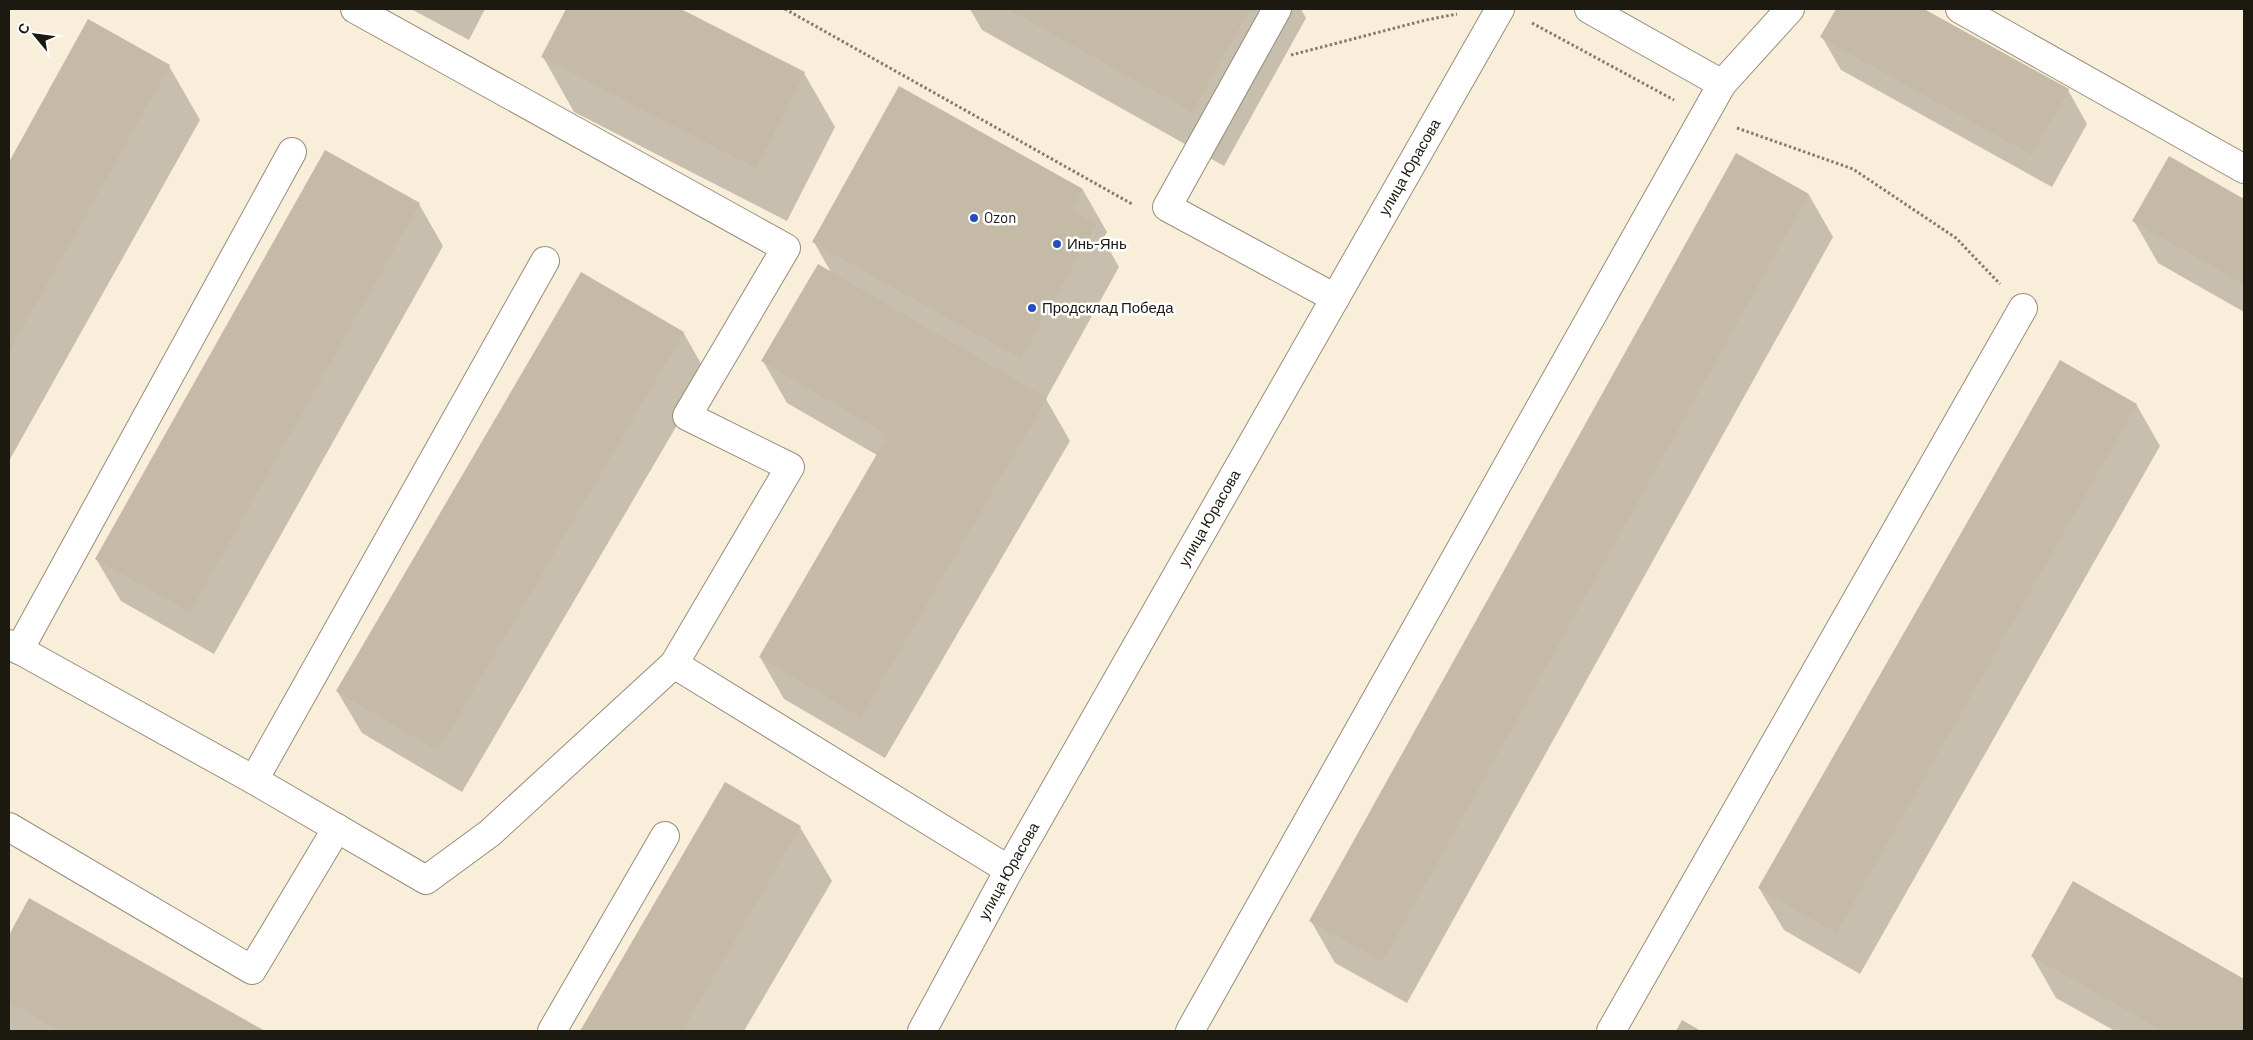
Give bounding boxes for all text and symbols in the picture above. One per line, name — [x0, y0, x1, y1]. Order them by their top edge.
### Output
north arrow — [10, 10, 60, 60]
text: С — [13, 20, 33, 37]
street label: улица Юрасова — [1374, 115, 1444, 218]
place label: Ozon — [984, 208, 1016, 226]
marker: Ozon — [968, 212, 980, 224]
place label: Инь-Янь — [1067, 234, 1127, 252]
marker: Инь-Янь — [1051, 238, 1063, 250]
place label: Продсклад Победа — [1042, 298, 1174, 316]
marker: Продсклад Победа — [1026, 302, 1038, 314]
street label: улица Юрасова — [1174, 466, 1244, 569]
street label: улица Юрасова — [974, 818, 1043, 922]

